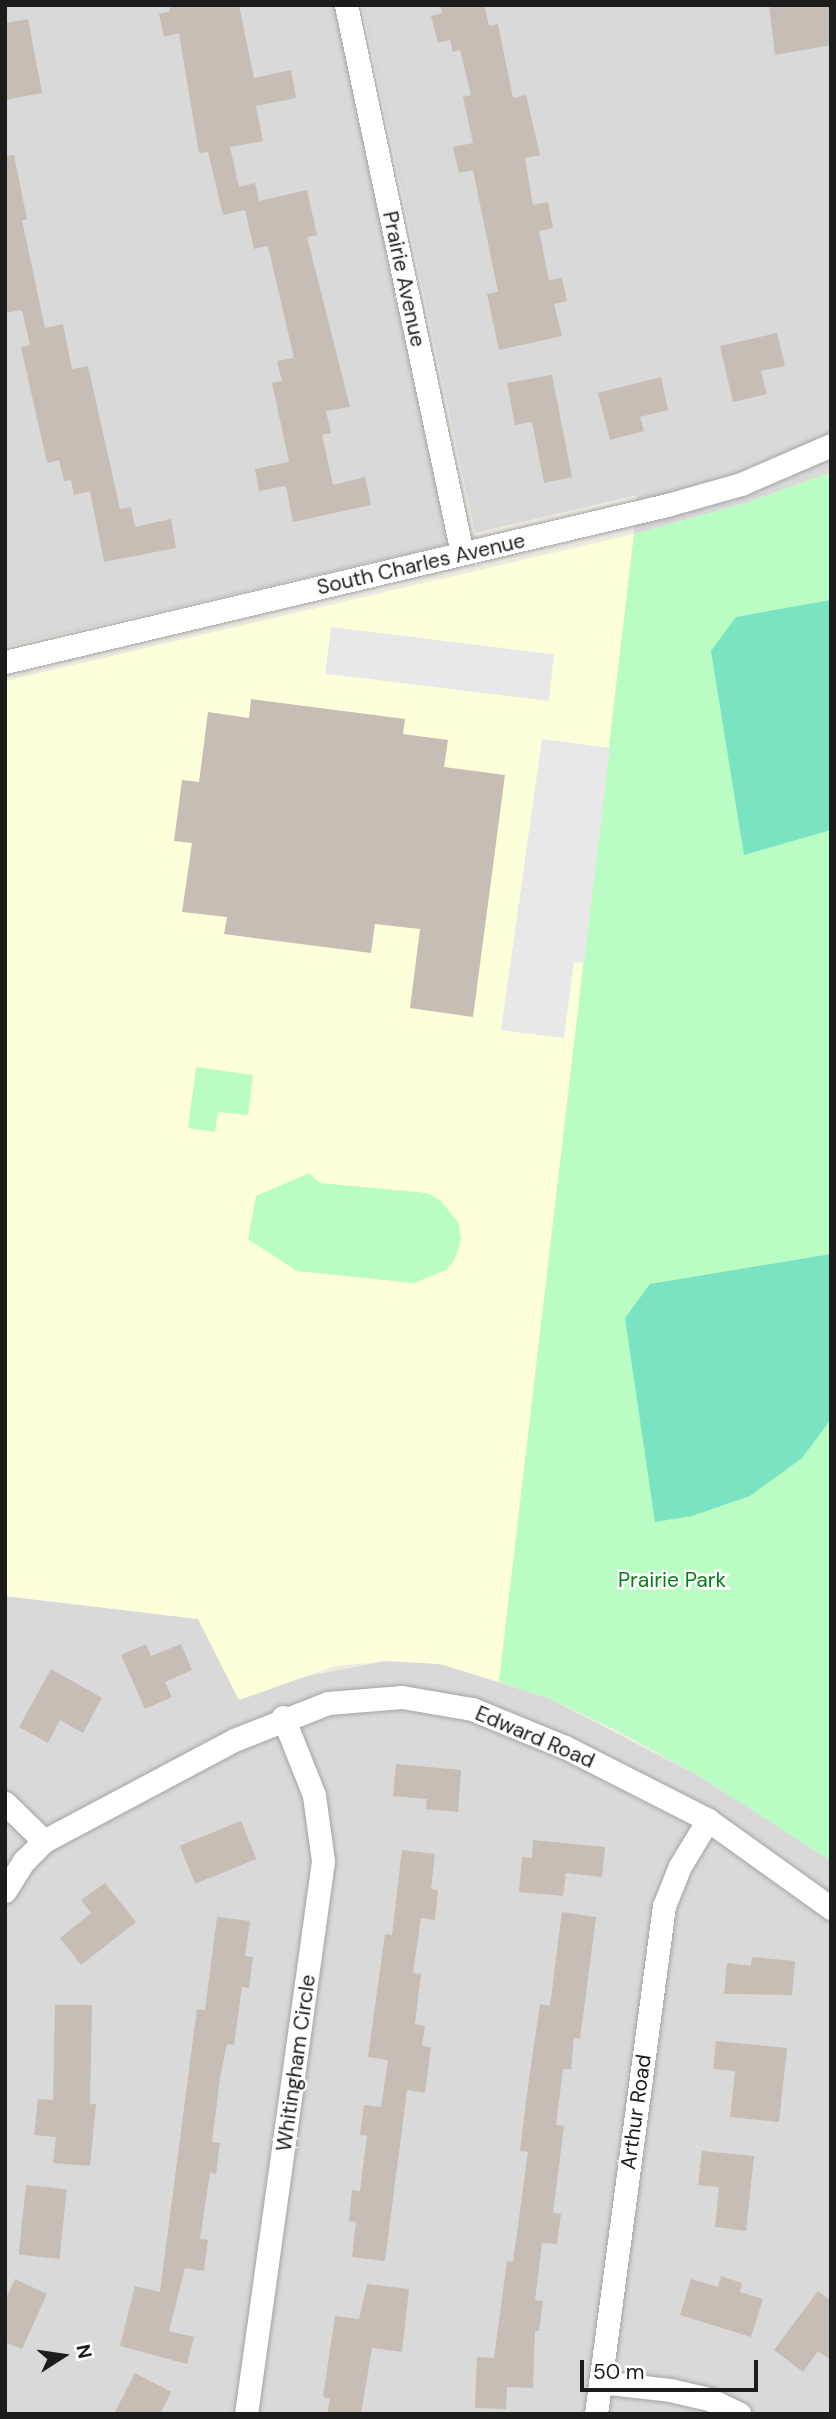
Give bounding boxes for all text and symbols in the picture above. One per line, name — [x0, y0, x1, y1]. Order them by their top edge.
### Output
street label: Prairie Avenue — [377, 209, 431, 349]
street label: South Charles Avenue — [314, 528, 528, 600]
park label: Prairie Park — [618, 1567, 726, 1593]
street label: Edward Road — [472, 1701, 598, 1773]
street label: Whitingham Circle — [271, 1973, 321, 2153]
street label: Arthur Road — [615, 2053, 657, 2171]
north arrow — [28, 2321, 98, 2391]
text: N — [70, 2342, 98, 2361]
scale bar — [584, 2346, 762, 2390]
text: 50 m — [593, 2358, 644, 2386]

